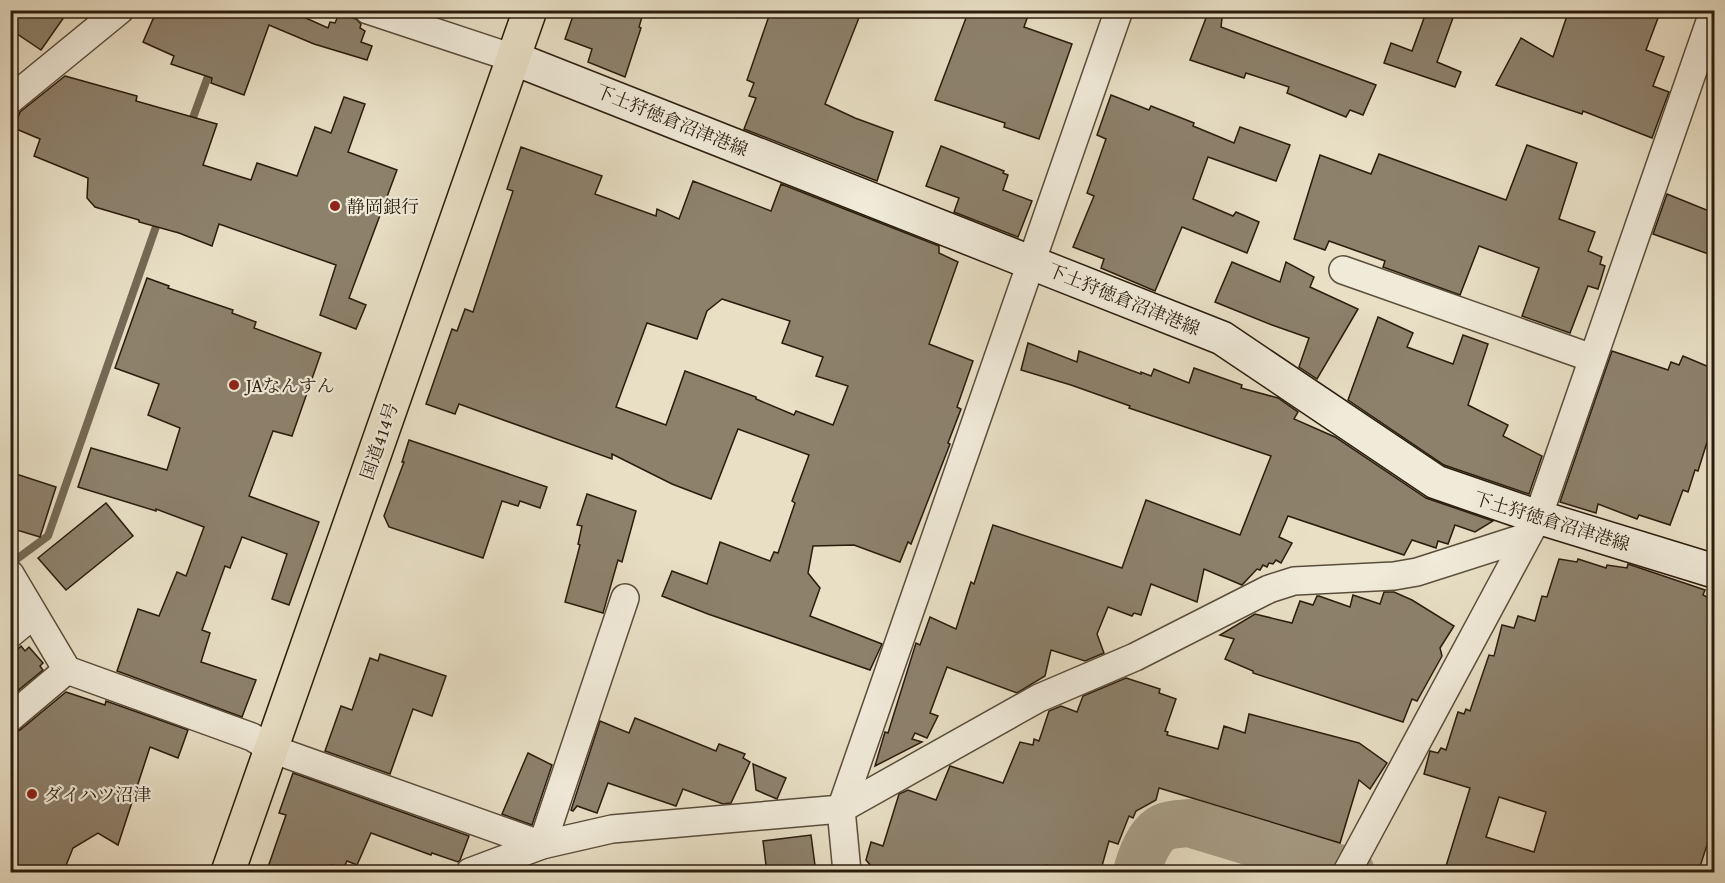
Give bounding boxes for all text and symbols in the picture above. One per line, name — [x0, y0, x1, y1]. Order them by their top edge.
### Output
street label: 下土狩徳倉沼津港線 — [592, 77, 752, 163]
place label: 静岡銀行 — [347, 193, 419, 220]
marker: 静岡銀行 — [328, 199, 342, 213]
street label: 下土狩徳倉沼津港線 — [1044, 256, 1204, 342]
place label: JAなんすん — [244, 372, 335, 399]
marker: JAなんすん — [227, 378, 241, 392]
street label: 国道414号 — [353, 399, 405, 483]
street label: 下土狩徳倉沼津港線 — [1471, 484, 1633, 558]
place label: ダイハツ沼津 — [44, 781, 151, 808]
marker: ダイハツ沼津 — [25, 787, 39, 801]

